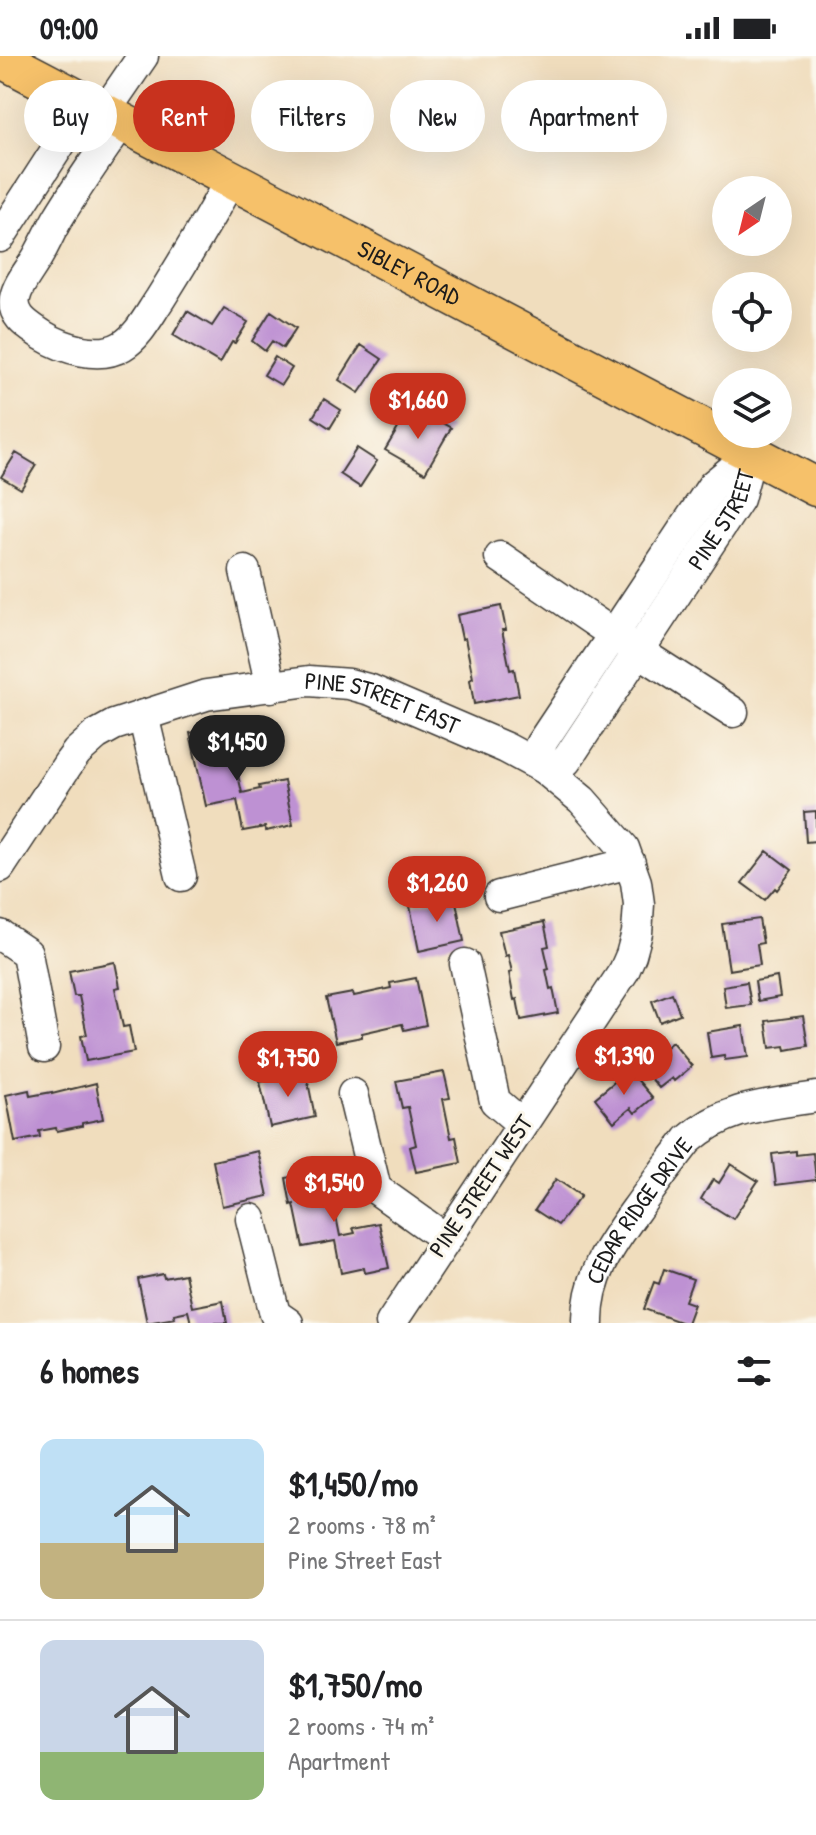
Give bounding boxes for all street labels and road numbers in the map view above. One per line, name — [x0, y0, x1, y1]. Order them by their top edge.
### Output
street label: SIBLEY ROAD — [352, 232, 467, 313]
street label: PINE STREET — [680, 465, 761, 576]
street label: PINE STREET EAST — [304, 664, 466, 742]
street label: PINE STREET WEST — [421, 1108, 540, 1263]
street label: CEDAR RIDGE DRIVE — [578, 1130, 699, 1288]

